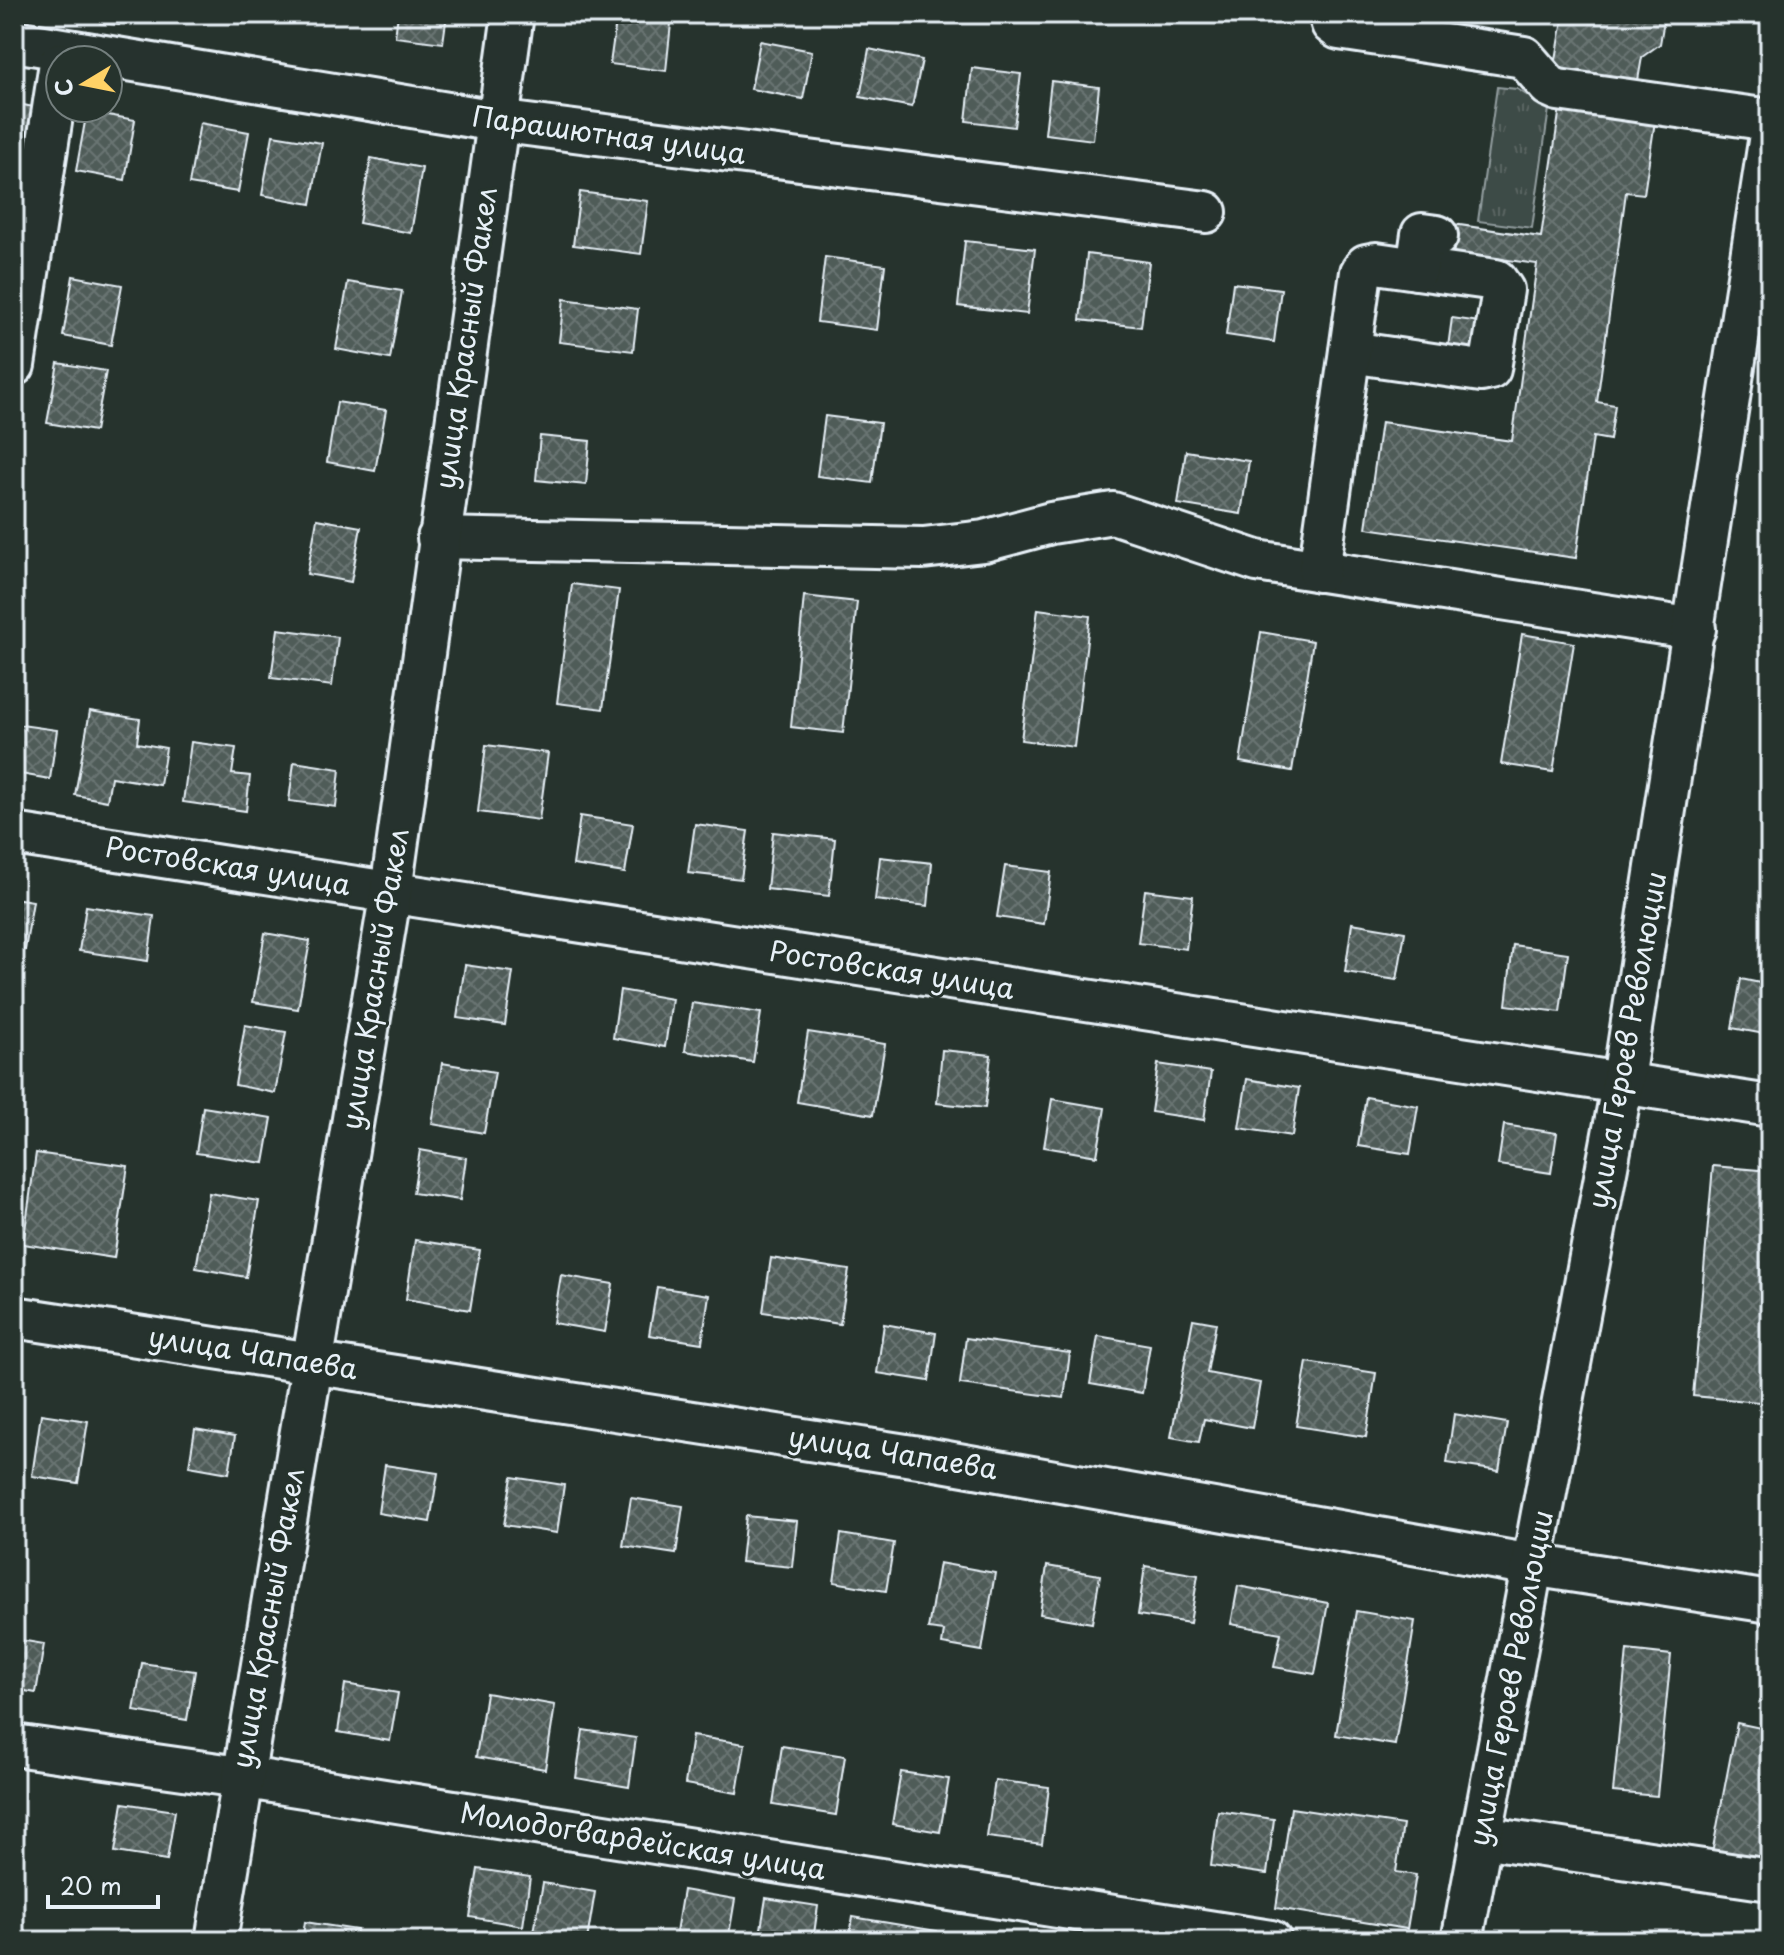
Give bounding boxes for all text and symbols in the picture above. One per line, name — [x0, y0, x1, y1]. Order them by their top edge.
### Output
north arrow — [44, 44, 124, 124]
text: С — [45, 77, 81, 99]
street label: Парашютная улица — [470, 93, 749, 174]
street label: улица Красный Факел — [422, 184, 507, 492]
street label: Ростовская улица — [103, 824, 354, 905]
street label: улица Красный Факел — [328, 825, 419, 1133]
street label: улица Героев Революции — [1575, 868, 1676, 1212]
street label: Ростовская улица — [767, 928, 1018, 1009]
street label: улица Чапаева — [146, 1314, 361, 1389]
street label: улица Чапаева — [786, 1414, 1001, 1489]
street label: улица Красный Факел — [219, 1464, 314, 1771]
street label: улица Героев Революции — [1456, 1506, 1563, 1849]
street label: Молодогвардейская улица — [457, 1789, 829, 1890]
scale bar — [48, 1859, 158, 1909]
text: 20 m — [60, 1867, 122, 1903]

